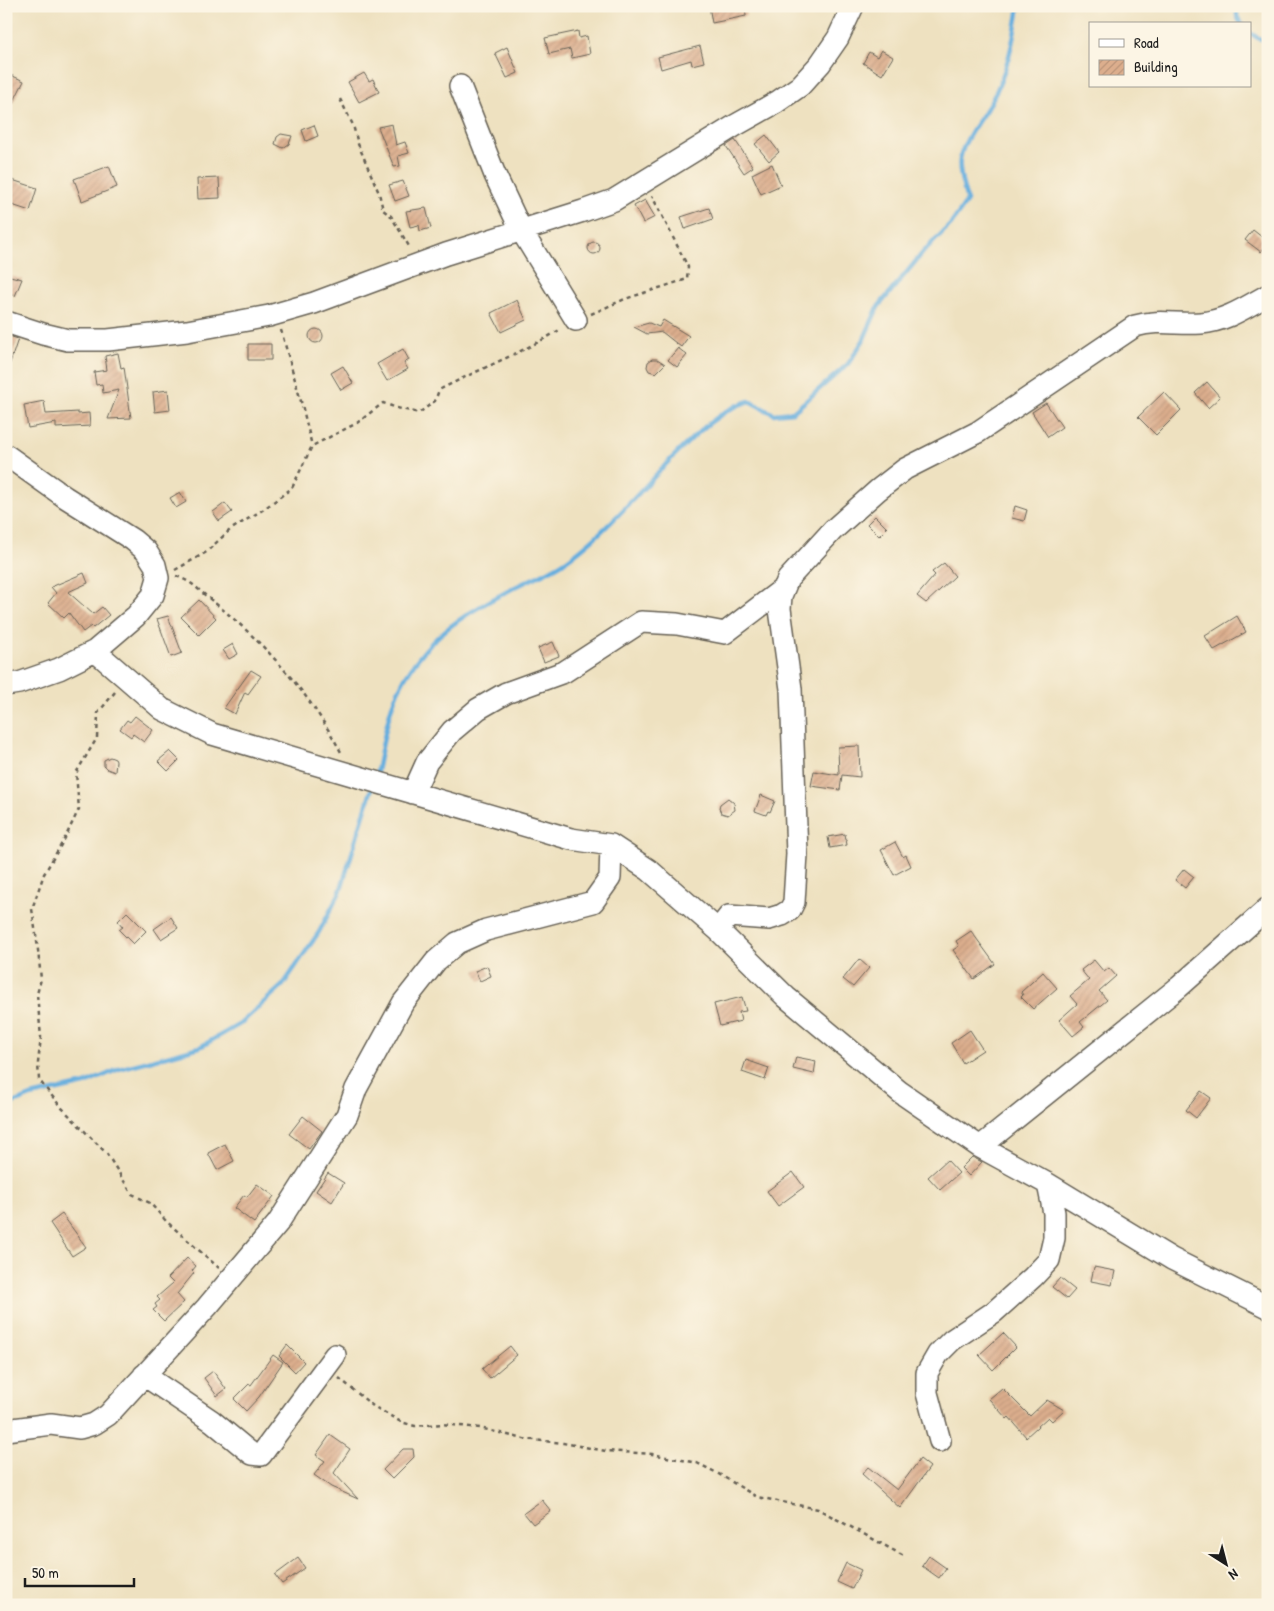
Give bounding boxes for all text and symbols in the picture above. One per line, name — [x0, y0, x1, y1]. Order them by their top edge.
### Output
legend — [1089, 22, 1252, 88]
text: Road — [1134, 32, 1159, 53]
text: Building — [1134, 56, 1178, 77]
north arrow — [1202, 1538, 1252, 1588]
scale bar — [25, 1556, 134, 1588]
text: 50 m — [32, 1562, 59, 1583]
text: N — [1225, 1565, 1243, 1585]

